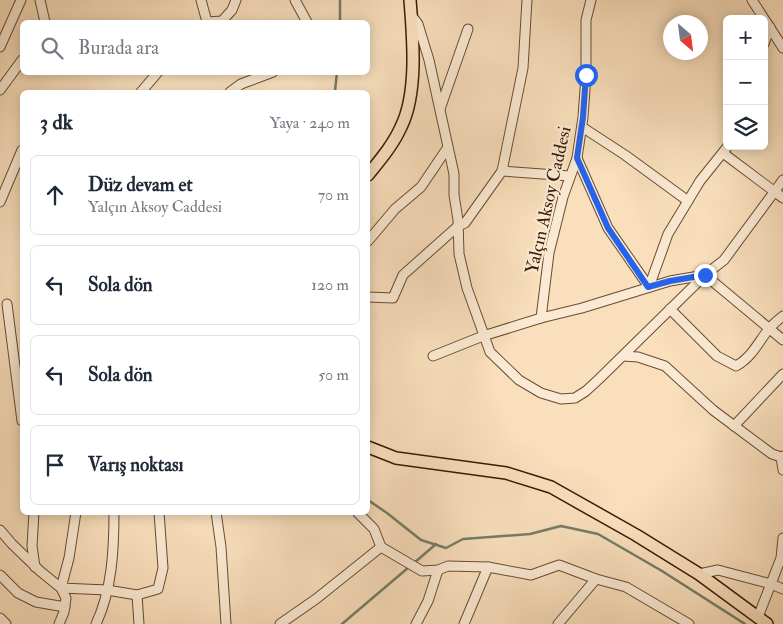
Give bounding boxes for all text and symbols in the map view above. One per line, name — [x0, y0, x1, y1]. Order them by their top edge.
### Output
north arrow — [663, 15, 708, 60]
map controls — [723, 15, 768, 150]
button: + — [723, 15, 768, 60]
search box — [20, 20, 370, 75]
icon: search — [38, 34, 66, 62]
text: Burada ara — [78, 36, 159, 60]
button: − — [723, 60, 768, 105]
route start — [575, 64, 598, 87]
button: layers — [723, 105, 768, 150]
text: 3 dk — [40, 109, 73, 136]
text: Yaya · 240 m — [270, 113, 350, 133]
street label: Yalçın Aksoy Caddesi — [520, 124, 577, 276]
text: Düz devam et — [88, 173, 193, 197]
icon: ahead — [41, 181, 69, 209]
text: 70 m — [318, 185, 349, 205]
text: Yalçın Aksoy Caddesi — [88, 197, 222, 217]
route end — [694, 264, 717, 287]
icon: left — [41, 271, 69, 299]
text: Sola dön — [88, 273, 153, 297]
text: 120 m — [311, 275, 349, 295]
icon: left — [41, 361, 69, 389]
text: Sola dön — [88, 363, 153, 387]
text: 50 m — [318, 365, 349, 385]
icon: arrive — [41, 451, 69, 479]
text: Varış noktası — [88, 453, 184, 477]

